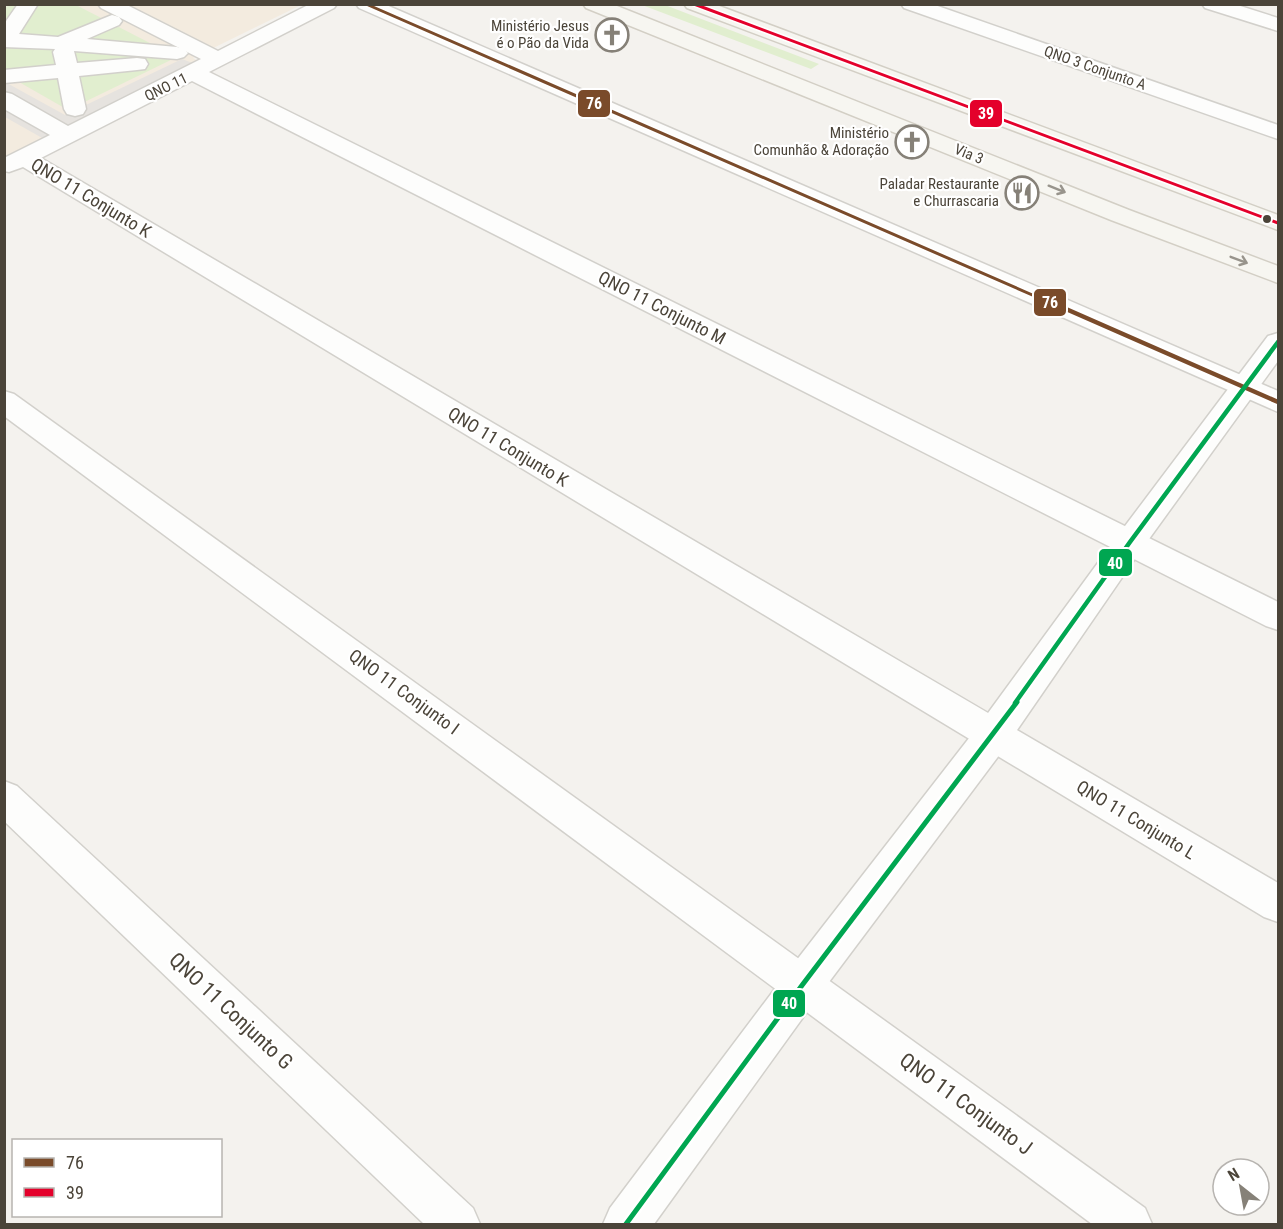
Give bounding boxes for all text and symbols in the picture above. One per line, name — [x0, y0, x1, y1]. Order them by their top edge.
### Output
place label: Ministério Jesus é o Pão da Vida — [491, 17, 589, 52]
church icon: Ministério Jesus é o Pão da Vida — [594, 17, 630, 53]
street label: QNO 3 Conjunto A — [1042, 42, 1149, 94]
street label: QNO 11 — [142, 69, 190, 105]
line badge: 76 — [577, 89, 611, 118]
text: 76 — [586, 94, 602, 113]
line badge: 39 — [969, 99, 1003, 128]
text: 39 — [978, 104, 994, 123]
place label: Ministério Comunhão & Adoração — [753, 124, 889, 159]
church icon: Ministério Comunhão & Adoração — [894, 124, 930, 160]
street label: Via 3 — [952, 140, 986, 168]
street label: QNO 11 Conjunto K — [27, 153, 155, 242]
place label: Paladar Restaurante e Churrascaria — [879, 175, 999, 210]
restaurant icon: Paladar Restaurante e Churrascaria — [1004, 175, 1040, 211]
one-way arrow — [1047, 185, 1066, 196]
unlabelled marker — [1261, 213, 1273, 225]
one-way arrow — [1229, 255, 1248, 266]
street label: QNO 11 Conjunto M — [595, 266, 729, 349]
line badge: 76 — [1033, 288, 1067, 317]
text: 76 — [1042, 293, 1058, 312]
street label: QNO 11 Conjunto K — [444, 402, 572, 491]
line badge: 40 — [1098, 548, 1133, 577]
text: 40 — [1107, 554, 1123, 573]
street label: QNO 11 Conjunto I — [345, 645, 463, 739]
street label: QNO 11 Conjunto L — [1073, 776, 1200, 864]
street label: QNO 11 Conjunto G — [164, 948, 298, 1074]
line badge: 40 — [772, 989, 806, 1018]
text: 40 — [781, 994, 797, 1013]
street label: QNO 11 Conjunto J — [895, 1048, 1037, 1160]
legend — [12, 1139, 222, 1217]
text: 76 — [66, 1152, 84, 1173]
north arrow — [1211, 1157, 1271, 1217]
text: N — [1224, 1164, 1243, 1185]
text: 39 — [66, 1182, 84, 1203]

